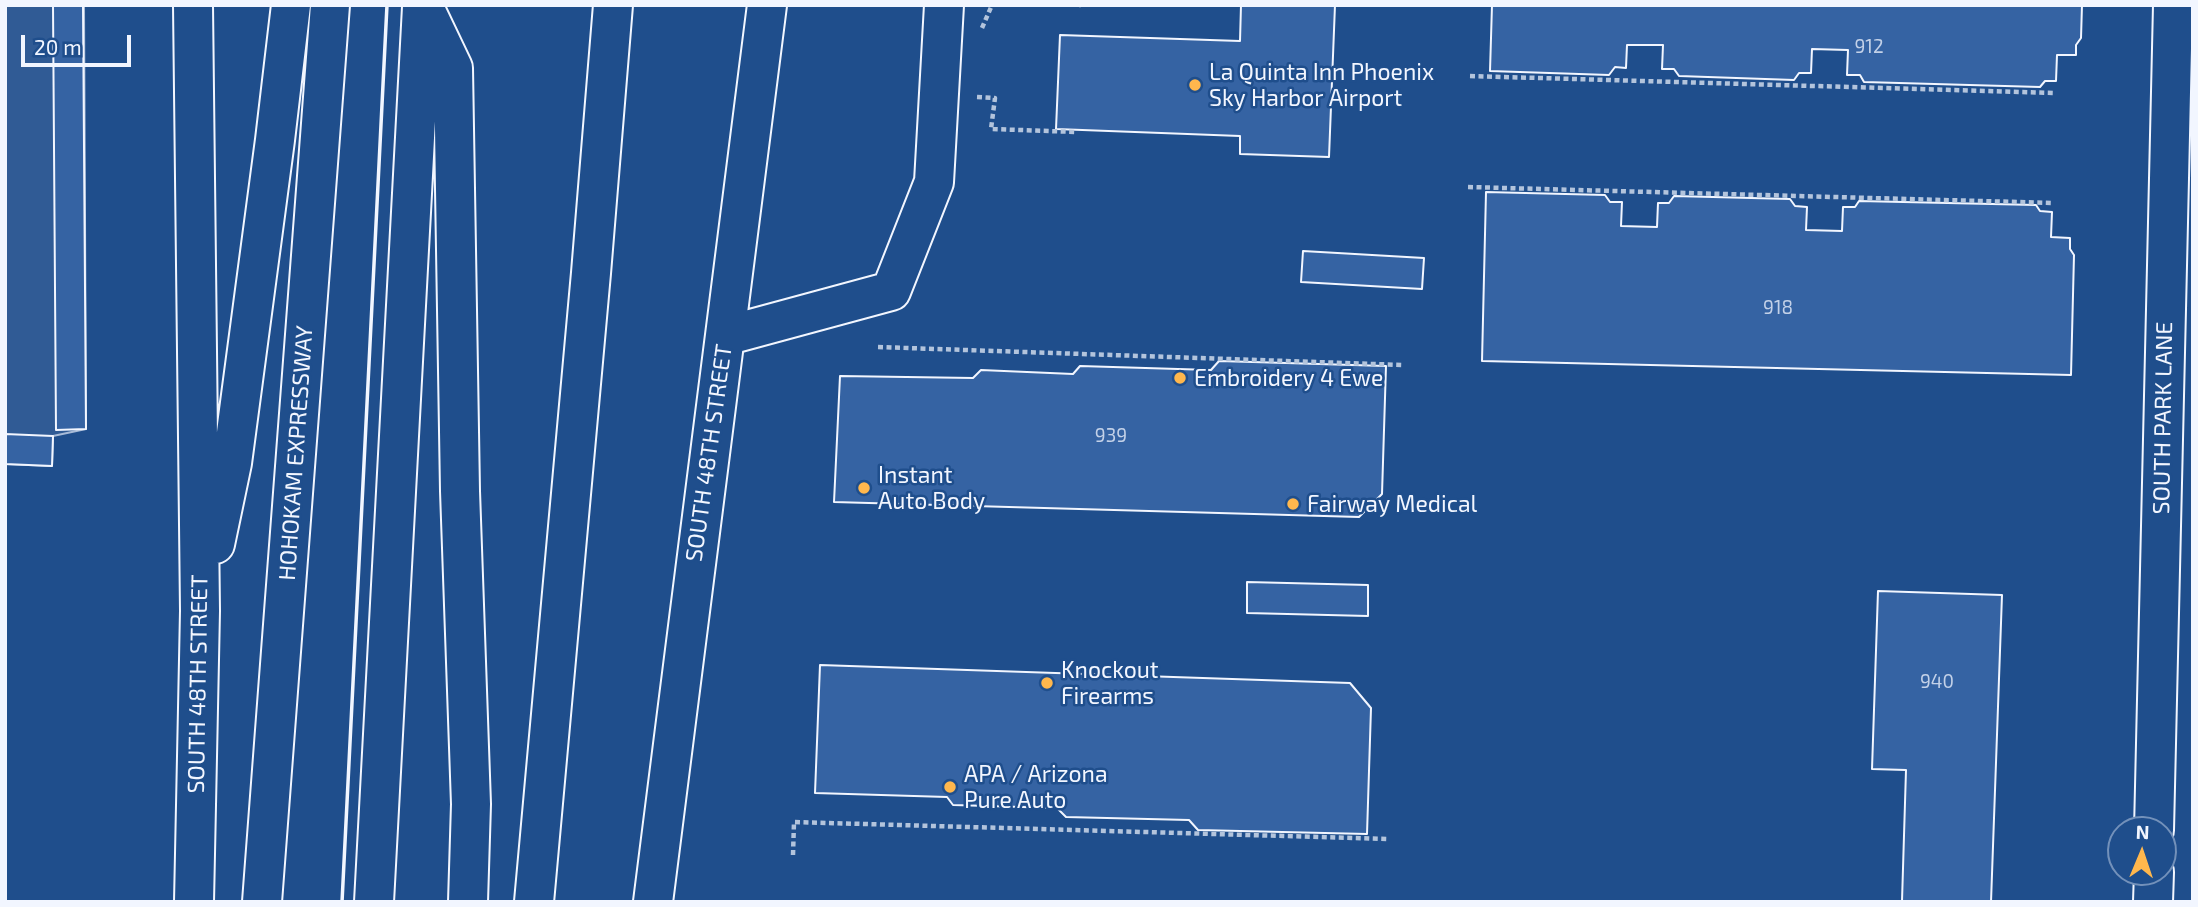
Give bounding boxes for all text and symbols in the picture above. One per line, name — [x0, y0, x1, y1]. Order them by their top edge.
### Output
scale bar — [24, 21, 135, 65]
text: 20 m — [34, 34, 82, 59]
house number: 912 — [1854, 36, 1884, 58]
place label: La Quinta Inn Phoenix Sky Harbor Airport — [1209, 58, 1434, 112]
marker: La Quinta Inn Phoenix Sky Harbor Airport — [1187, 77, 1203, 93]
house number: 918 — [1763, 297, 1793, 319]
street label: SOUTH PARK LANE — [2148, 321, 2178, 515]
street label: HOHOKAM EXPRESSWAY — [273, 325, 319, 581]
street label: SOUTH 48TH STREET — [680, 343, 738, 563]
place label: Embroidery 4 Ewe — [1194, 364, 1383, 392]
marker: Embroidery 4 Ewe — [1172, 370, 1188, 386]
house number: 939 — [1095, 425, 1127, 447]
place label: Instant Auto Body — [878, 461, 985, 515]
marker: Instant Auto Body — [856, 480, 872, 496]
place label: Fairway Medical — [1307, 490, 1477, 518]
marker: Fairway Medical — [1285, 496, 1301, 512]
street label: SOUTH 48TH STREET — [182, 574, 214, 794]
place label: Knockout Firearms — [1061, 656, 1159, 710]
house number: 940 — [1920, 671, 1954, 693]
marker: Knockout Firearms — [1039, 675, 1055, 691]
place label: APA / Arizona Pure Auto — [964, 760, 1108, 814]
marker: APA / Arizona Pure Auto — [942, 779, 958, 795]
north arrow — [2107, 816, 2177, 886]
text: N — [2135, 820, 2150, 843]

